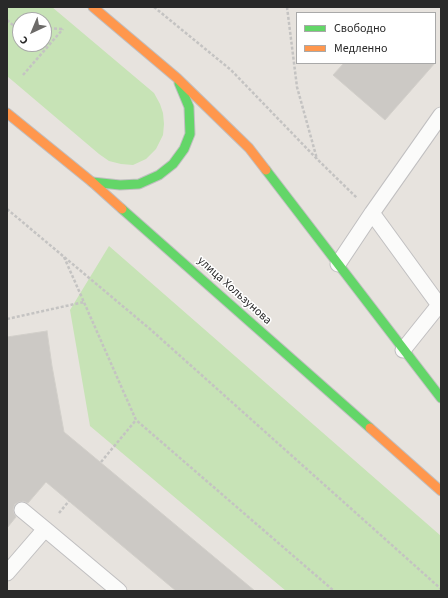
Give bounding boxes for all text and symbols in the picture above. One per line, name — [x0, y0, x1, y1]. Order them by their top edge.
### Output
north arrow — [12, 12, 52, 52]
legend — [296, 12, 436, 64]
text: Свободно — [334, 20, 386, 37]
text: С — [16, 33, 32, 48]
text: Медленно — [334, 40, 388, 57]
street label: улица Хользунова — [194, 254, 274, 328]

